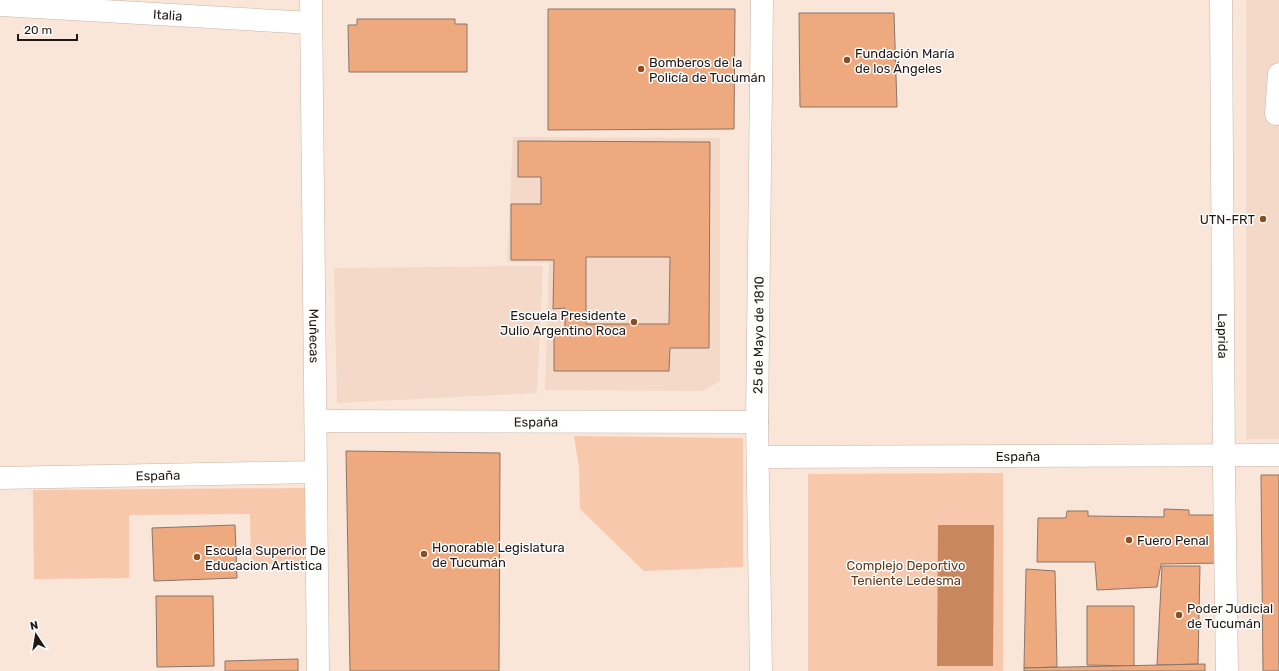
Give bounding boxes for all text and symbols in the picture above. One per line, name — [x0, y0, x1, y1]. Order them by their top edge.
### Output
street label: Italia — [153, 7, 183, 24]
scale bar — [18, 16, 77, 42]
text: 20 m — [24, 23, 52, 37]
place label: Fundación María de los Ángeles — [855, 46, 955, 77]
place label: Bomberos de la Policía de Tucumán — [649, 55, 766, 85]
marker: Fundación María de los Ángeles — [842, 55, 852, 65]
marker: Bomberos de la Policía de Tucumán — [636, 64, 646, 74]
place label: UTN-FRT — [1200, 212, 1255, 227]
marker: UTN-FRT — [1258, 214, 1268, 224]
street label: 25 de Mayo de 1810 — [750, 276, 767, 394]
place label: Escuela Presidente Julio Argentino Roca — [500, 308, 626, 339]
street label: Muñecas — [306, 309, 322, 364]
street label: Laprida — [1215, 313, 1230, 359]
marker: Escuela Presidente Julio Argentino Roca — [629, 317, 639, 327]
street label: España — [514, 414, 558, 430]
street label: España — [996, 449, 1040, 464]
street label: España — [136, 468, 180, 483]
place label: Fuero Penal — [1137, 533, 1209, 548]
marker: Fuero Penal — [1124, 535, 1134, 545]
place label: Honorable Legislatura de Tucumán — [432, 540, 565, 570]
place label: Escuela Superior De Educacion Artistica — [205, 543, 326, 573]
marker: Honorable Legislatura de Tucumán — [419, 549, 429, 559]
marker: Escuela Superior De Educacion Artistica — [192, 552, 202, 562]
park label: Complejo Deportivo Teniente Ledesma — [847, 558, 965, 588]
place label: Poder Judicial de Tucumán — [1187, 601, 1273, 631]
marker: Poder Judicial de Tucumán — [1174, 610, 1184, 620]
north arrow — [16, 615, 56, 655]
text: N — [29, 619, 39, 633]

